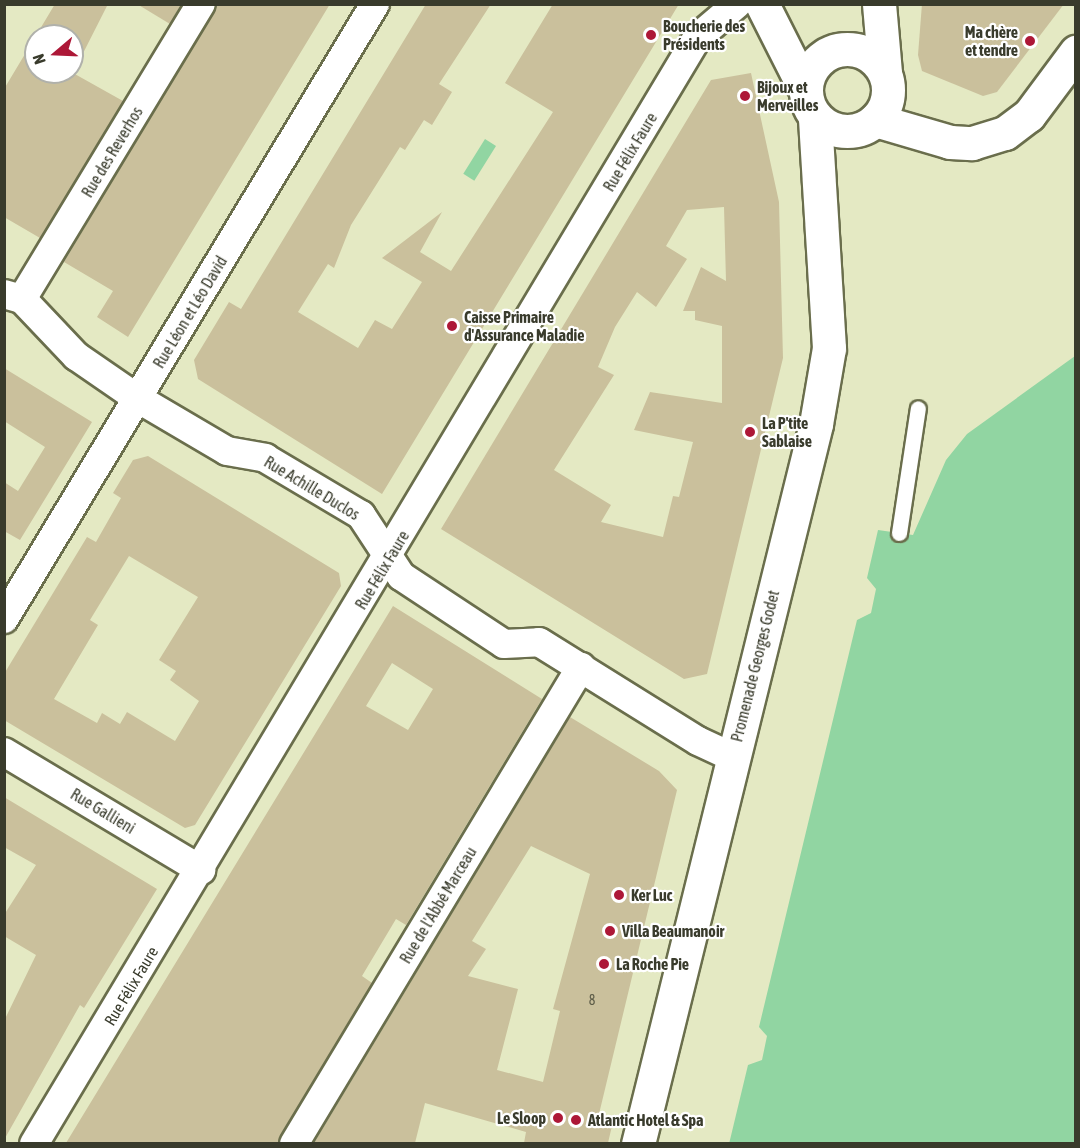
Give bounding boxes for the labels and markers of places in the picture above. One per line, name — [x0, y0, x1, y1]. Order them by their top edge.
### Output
place label: Boucherie des Présidents — [663, 16, 745, 54]
place label: Ma chère et tendre — [965, 22, 1018, 60]
marker: Boucherie des Présidents — [644, 28, 658, 42]
marker: Ma chère et tendre — [1023, 34, 1037, 48]
place label: Bijoux et Merveilles — [757, 77, 818, 115]
marker: Bijoux et Merveilles — [738, 89, 752, 103]
place label: Caisse Primaire d'Assurance Maladie — [464, 307, 584, 345]
marker: Caisse Primaire d'Assurance Maladie — [445, 319, 459, 333]
place label: La P'tite Sablaise — [762, 413, 812, 451]
marker: La P'tite Sablaise — [743, 425, 757, 439]
place label: Ker Luc — [631, 885, 673, 905]
marker: Ker Luc — [612, 888, 626, 902]
place label: Villa Beaumanoir — [622, 921, 724, 941]
marker: Villa Beaumanoir — [603, 924, 617, 938]
place label: La Roche Pie — [616, 954, 689, 974]
marker: La Roche Pie — [597, 957, 611, 971]
place label: Le Sloop — [497, 1108, 546, 1128]
place label: Atlantic Hotel & Spa — [588, 1110, 704, 1130]
marker: Le Sloop — [551, 1111, 565, 1125]
marker: Atlantic Hotel & Spa — [569, 1113, 583, 1127]

